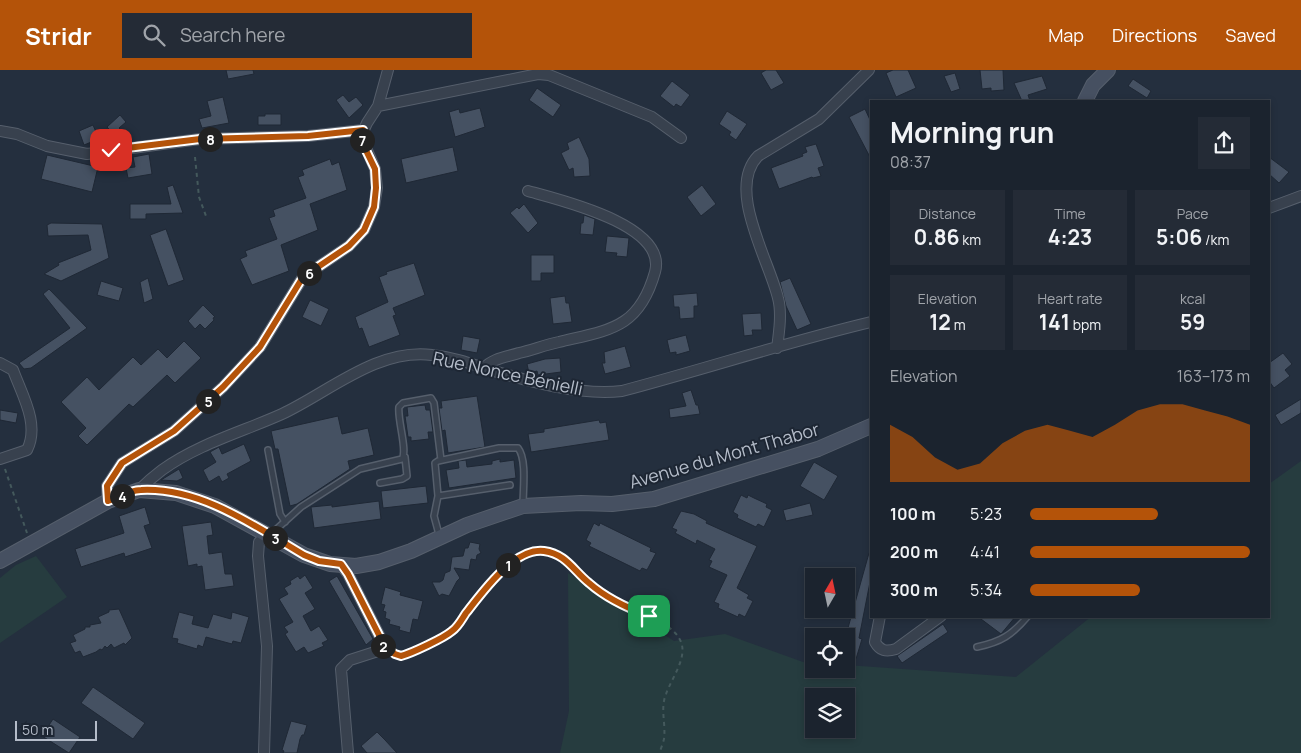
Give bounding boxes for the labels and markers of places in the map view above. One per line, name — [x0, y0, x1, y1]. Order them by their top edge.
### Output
pin: 8 — [198, 126, 222, 152]
pin: 7 — [350, 128, 374, 152]
pin — [90, 129, 132, 171]
pin: 6 — [296, 260, 322, 286]
pin: 5 — [196, 388, 220, 414]
pin: 4 — [110, 484, 134, 508]
pin: 3 — [262, 526, 288, 550]
pin: 1 — [496, 552, 520, 578]
pin — [628, 595, 670, 637]
pin: 2 — [370, 634, 396, 658]

